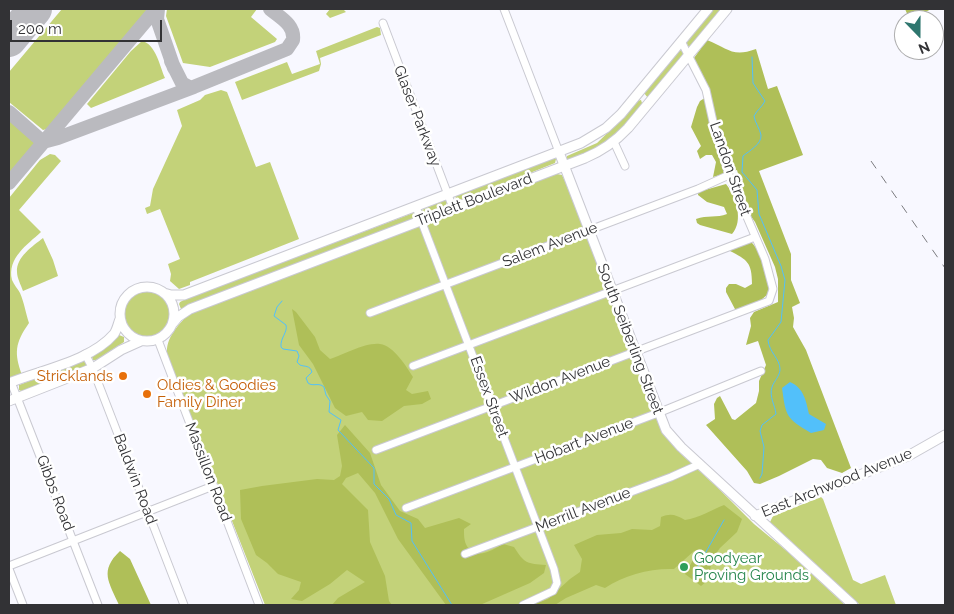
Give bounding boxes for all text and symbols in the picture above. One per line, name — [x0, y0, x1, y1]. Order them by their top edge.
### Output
scale bar — [12, 10, 165, 42]
north arrow — [894, 10, 944, 60]
text: 200 m — [18, 20, 62, 38]
text: N — [916, 39, 932, 57]
street label: Glaser Parkway — [389, 63, 445, 169]
street label: Landon Street — [706, 120, 754, 218]
street label: Triplett Boulevard — [413, 170, 535, 230]
street label: Salem Avenue — [500, 219, 600, 271]
street label: South Seiberling Street — [593, 261, 667, 417]
street label: Wildon Avenue — [507, 353, 613, 407]
street label: Essex Street — [466, 354, 512, 440]
place label: Stricklands — [37, 367, 113, 385]
marker: Stricklands — [117, 370, 129, 382]
place label: Oldies & Goodies Family Diner — [157, 376, 276, 411]
marker: Oldies & Goodies Family Diner — [141, 388, 153, 400]
street label: Hobart Avenue — [532, 414, 636, 468]
street label: Massillon Road — [181, 420, 235, 524]
street label: Baldwin Road — [109, 431, 161, 527]
street label: East Archwood Avenue — [759, 445, 915, 521]
street label: Gibbs Road — [32, 453, 78, 533]
street label: Merrill Avenue — [533, 484, 633, 536]
place label: Goodyear Proving Grounds — [694, 549, 809, 584]
marker: Goodyear Proving Grounds — [678, 561, 690, 573]

